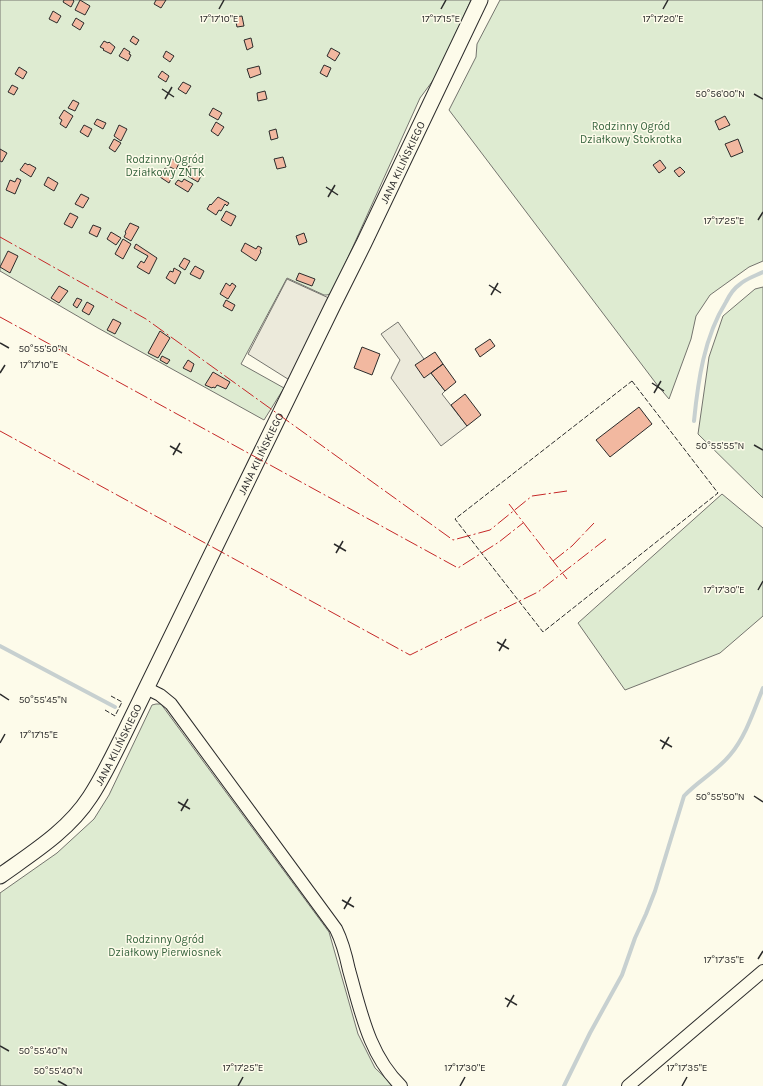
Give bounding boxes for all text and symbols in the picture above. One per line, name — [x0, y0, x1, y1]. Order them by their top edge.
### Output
text: 17°17'10"E — [200, 13, 238, 25]
text: 17°17'15"E — [422, 13, 460, 25]
text: 17°17'20"E — [642, 13, 684, 25]
text: 50°56'00"N — [695, 88, 745, 100]
street label: JANA KILIŃSKIEGO — [377, 119, 428, 206]
park label: Rodzinny Ogród Działkowy Stokrotka — [580, 120, 682, 146]
park label: Rodzinny Ogród Działkowy ZNTK — [125, 153, 205, 179]
text: 17°17'25"E — [704, 215, 744, 227]
text: 50°55'50"N — [18, 343, 68, 355]
text: 17°17'10"E — [20, 359, 58, 371]
street label: JANA KILIŃSKIEGO — [235, 410, 286, 497]
text: 50°55'55"N — [696, 440, 744, 452]
text: 17°17'30"E — [703, 584, 745, 596]
text: 50°55'45"N — [19, 694, 67, 706]
street label: JANA KILIŃSKIEGO — [92, 702, 144, 788]
text: 17°17'15"E — [20, 729, 58, 741]
text: 50°55'50"N — [695, 791, 745, 803]
park label: Rodzinny Ogród Działkowy Pierwiosnek — [108, 933, 222, 959]
text: 17°17'35"E — [704, 954, 744, 966]
text: 50°55'40"N — [18, 1045, 68, 1057]
text: 17°17'25"E — [223, 1062, 263, 1074]
text: 17°17'30"E — [444, 1062, 486, 1074]
text: 17°17'35"E — [667, 1062, 707, 1074]
text: 50°55'40"N — [33, 1065, 83, 1077]

